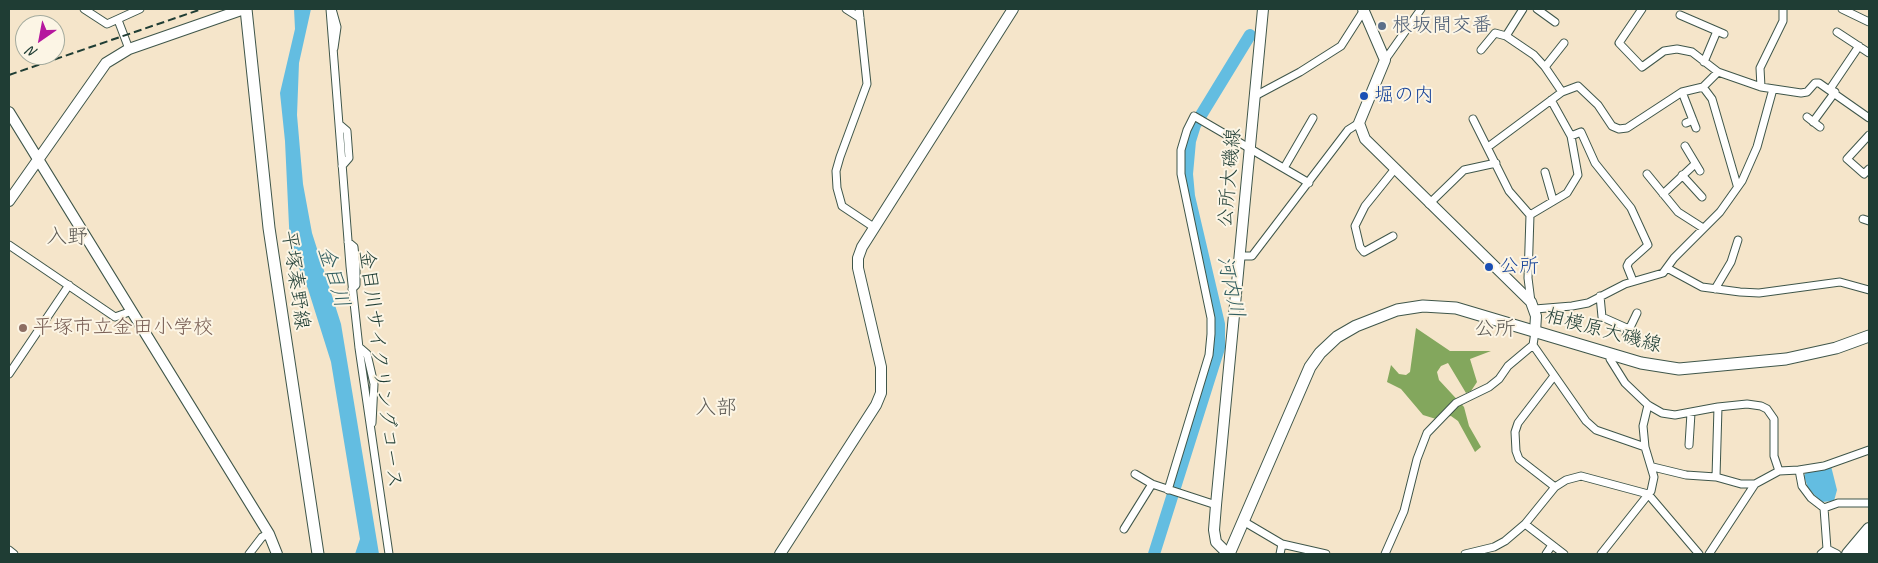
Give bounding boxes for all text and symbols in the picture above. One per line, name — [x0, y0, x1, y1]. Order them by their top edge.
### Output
place label: 根坂間交番 — [1392, 14, 1492, 38]
north arrow — [15, 15, 65, 65]
marker: 根坂間交番 — [1376, 20, 1388, 32]
text: N — [24, 43, 40, 62]
place label: 堀の内 — [1374, 84, 1434, 108]
marker: 堀の内 — [1358, 90, 1370, 102]
street label: 公所大磯線 — [1214, 127, 1246, 229]
district label: 入野 — [46, 224, 88, 250]
street label: 平塚秦野線 — [276, 229, 314, 331]
water label: 金目川 — [312, 243, 354, 311]
street label: 金目川サイクリングコース — [353, 248, 407, 490]
water label: 河内川 — [1211, 254, 1249, 320]
place label: 公所 — [1499, 255, 1539, 279]
marker: 公所 — [1483, 261, 1495, 273]
street label: 相模原大磯線 — [1542, 304, 1664, 358]
place label: 平塚市立金田小学校 — [33, 316, 213, 340]
district label: 公所 — [1474, 316, 1516, 342]
marker: 平塚市立金田小学校 — [17, 322, 29, 334]
district label: 入部 — [695, 395, 737, 421]

